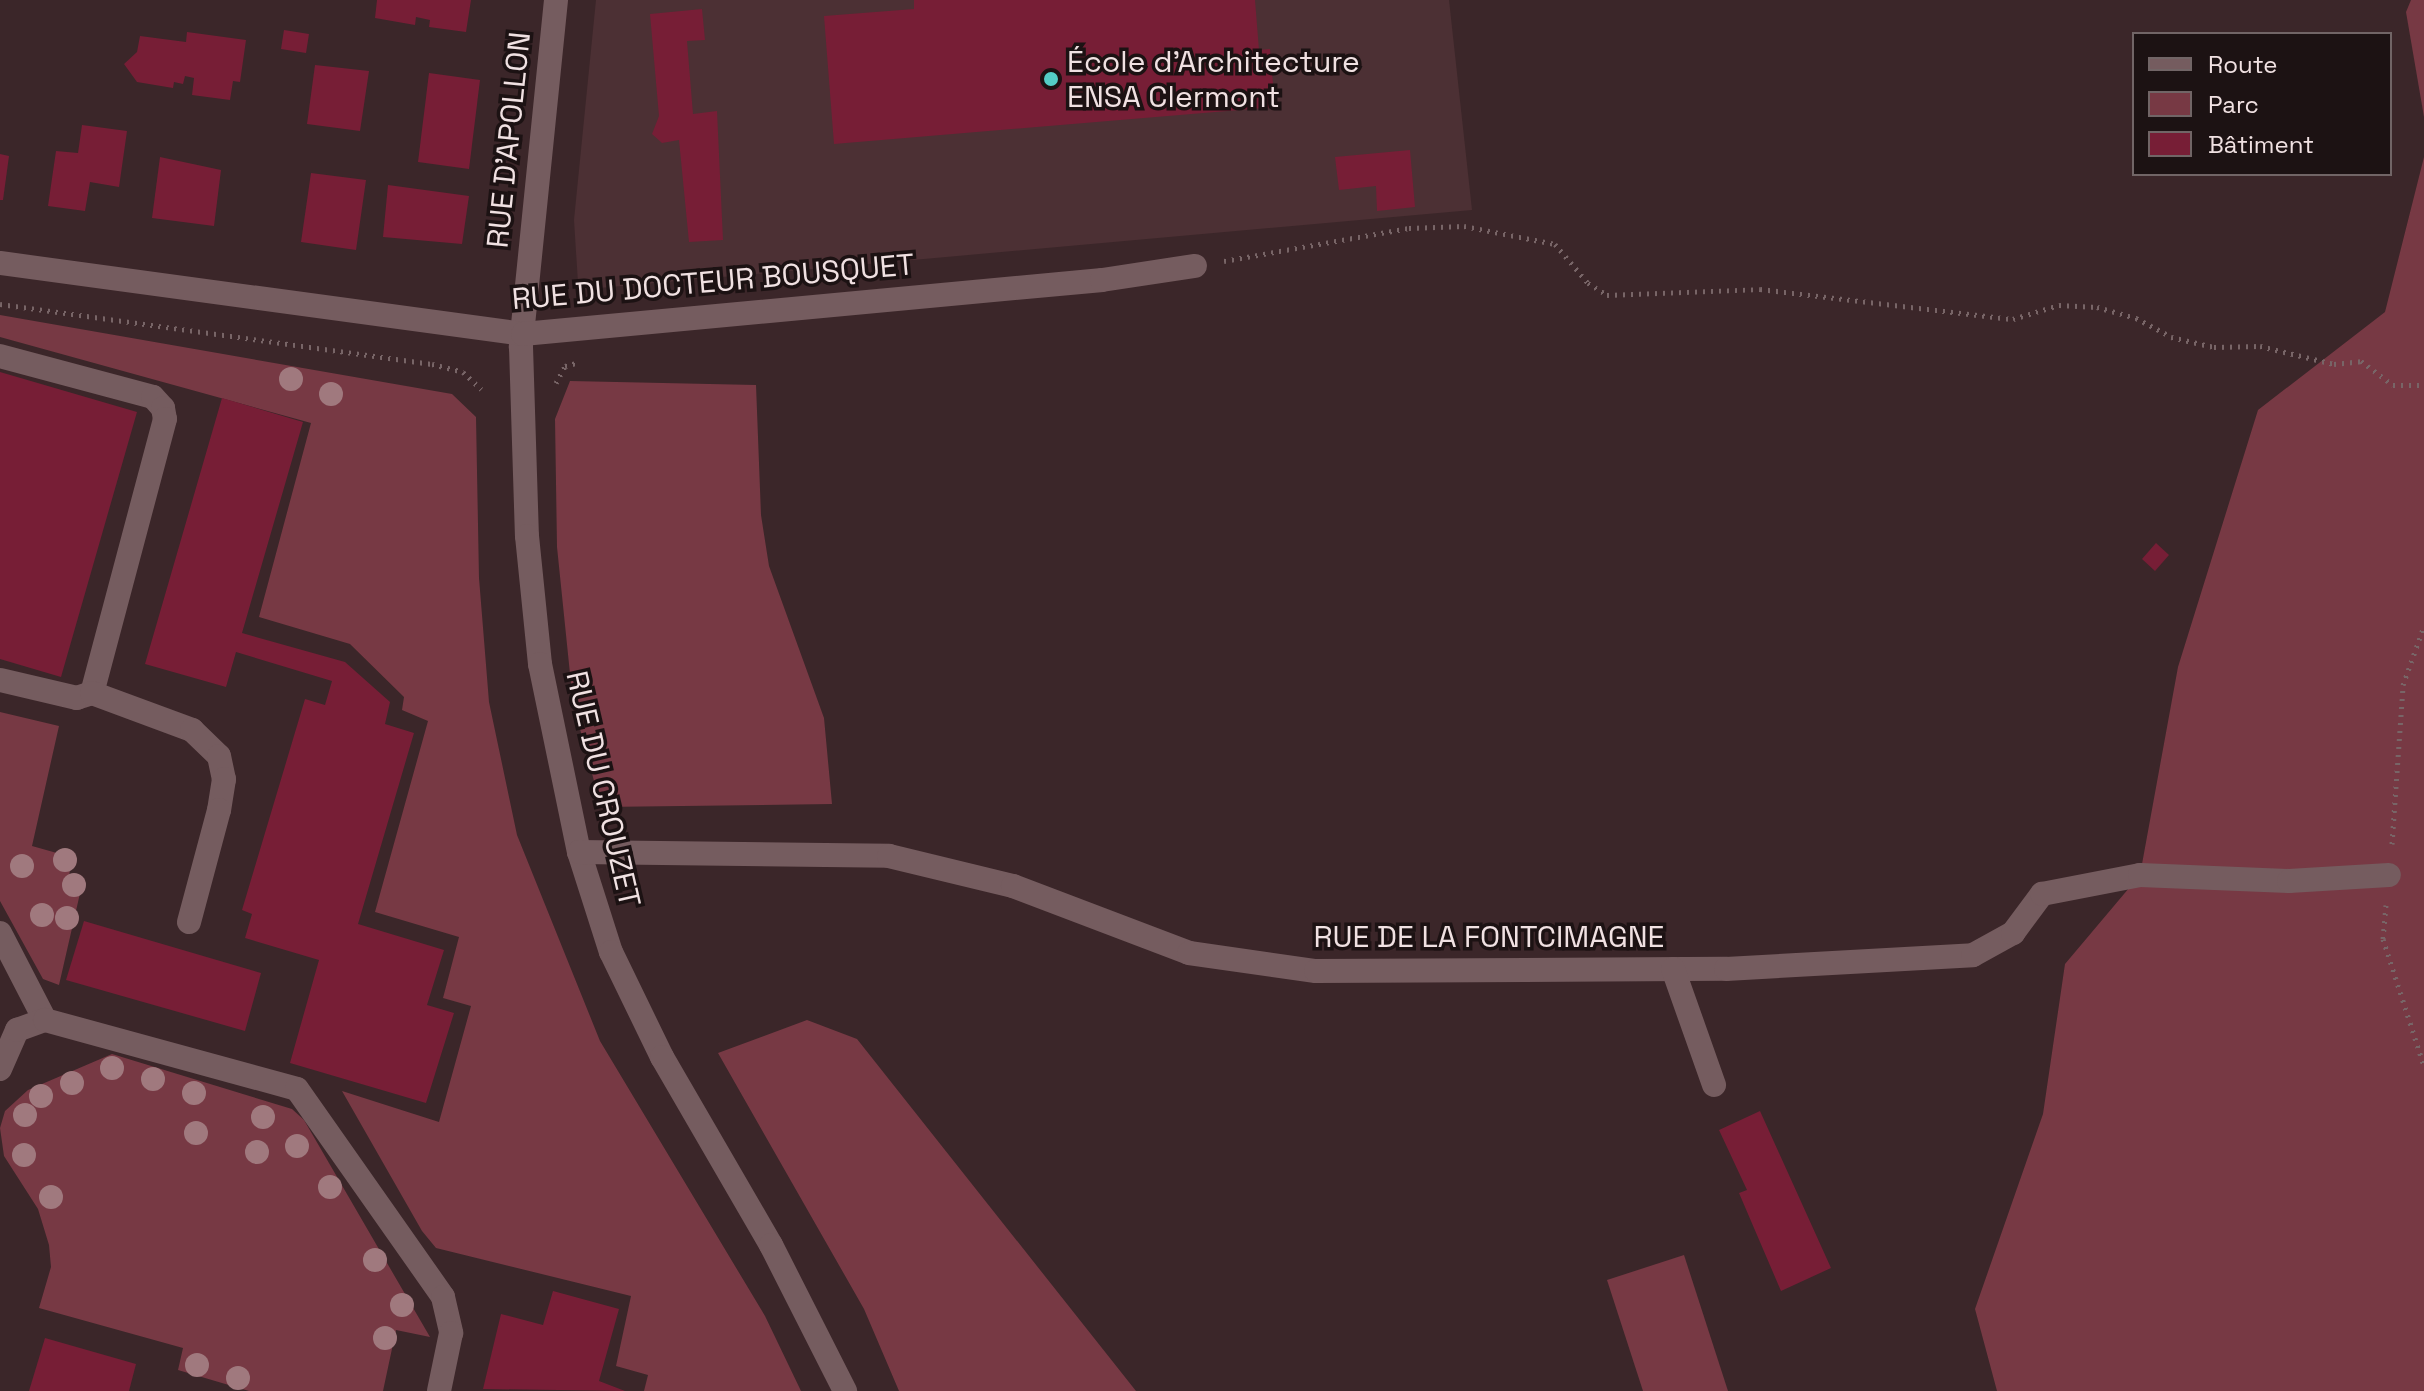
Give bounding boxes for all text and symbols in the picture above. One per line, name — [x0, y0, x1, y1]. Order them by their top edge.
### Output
street label: RUE D'APOLLON — [480, 30, 538, 250]
legend — [2132, 32, 2392, 176]
place label: École d'Architecture ENSA Clermont — [1067, 44, 1360, 114]
text: Route — [2208, 49, 2277, 80]
marker: École d'Architecture ENSA Clermont — [1042, 70, 1060, 88]
text: Parc — [2208, 89, 2259, 120]
text: Bâtiment — [2208, 129, 2314, 160]
street label: RUE DU DOCTEUR BOUSQUET — [510, 246, 916, 318]
street label: RUE DU CROUZET — [558, 667, 648, 911]
street label: RUE DE LA FONTCIMAGNE — [1313, 919, 1665, 955]

